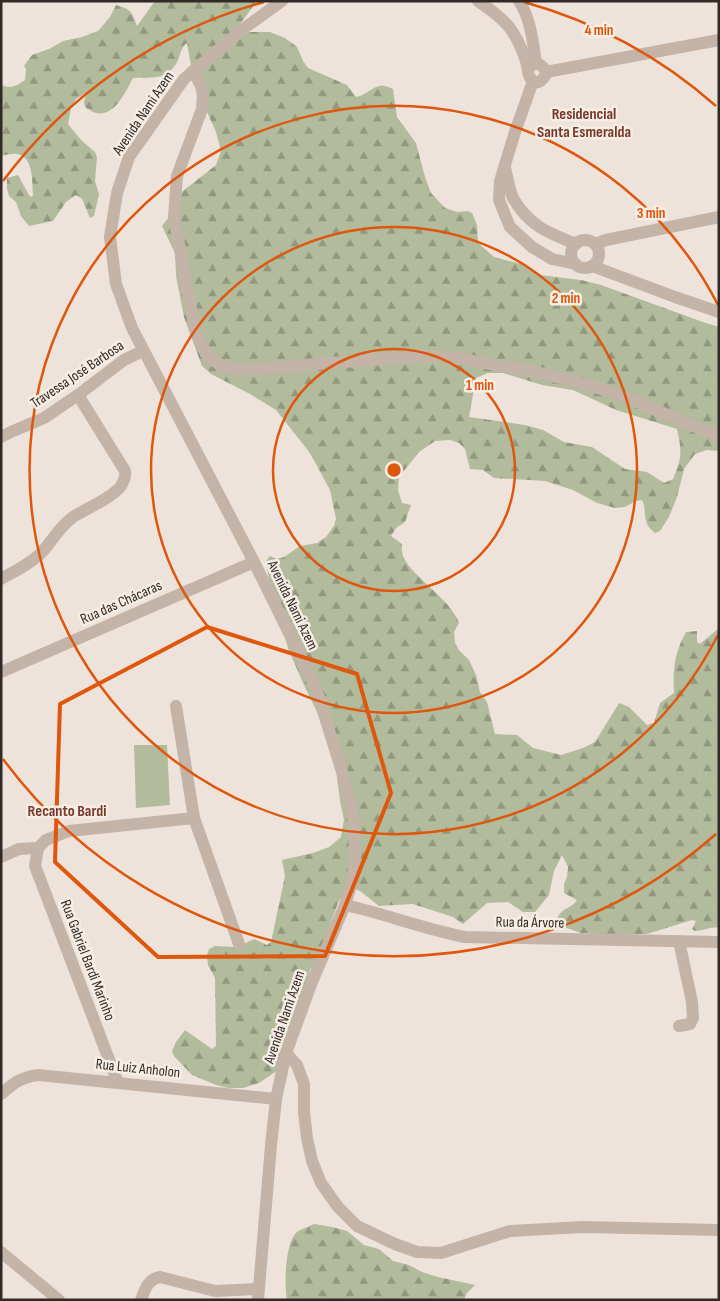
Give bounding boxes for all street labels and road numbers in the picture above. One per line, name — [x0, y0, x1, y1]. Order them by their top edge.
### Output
street label: Avenida Nami Azem — [108, 68, 178, 160]
street label: Travessa José Barbosa — [27, 336, 128, 413]
street label: Avenida Nami Azem — [262, 556, 322, 653]
street label: Rua das Chácaras — [77, 576, 165, 629]
street label: Rua Gabriel Bardi Marinho — [56, 897, 119, 1023]
street label: Rua da Árvore — [495, 912, 565, 933]
street label: Avenida Nami Azem — [259, 968, 309, 1067]
street label: Rua Luiz Anholon — [95, 1055, 181, 1082]

